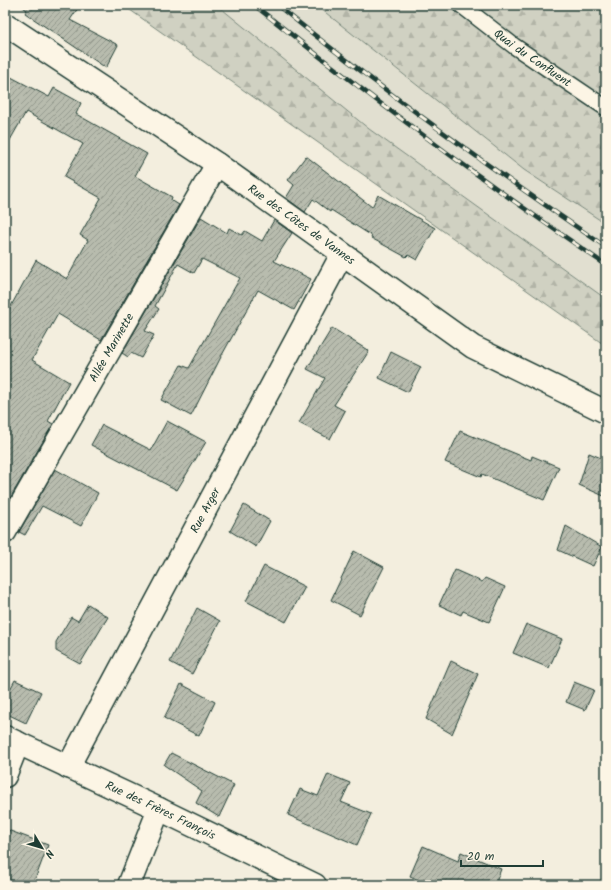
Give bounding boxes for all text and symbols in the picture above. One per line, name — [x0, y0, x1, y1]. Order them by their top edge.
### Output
street label: Quai du Confluent — [490, 24, 576, 92]
street label: Rue des Côtes de Vannes — [244, 179, 359, 270]
street label: Allée Marinette — [84, 309, 139, 386]
street label: Rue Arger — [185, 483, 226, 537]
street label: Rue des Frères François — [102, 776, 219, 845]
north arrow — [22, 828, 62, 868]
scale bar — [461, 842, 543, 868]
text: N — [40, 845, 58, 862]
text: 20 m — [467, 847, 495, 866]

